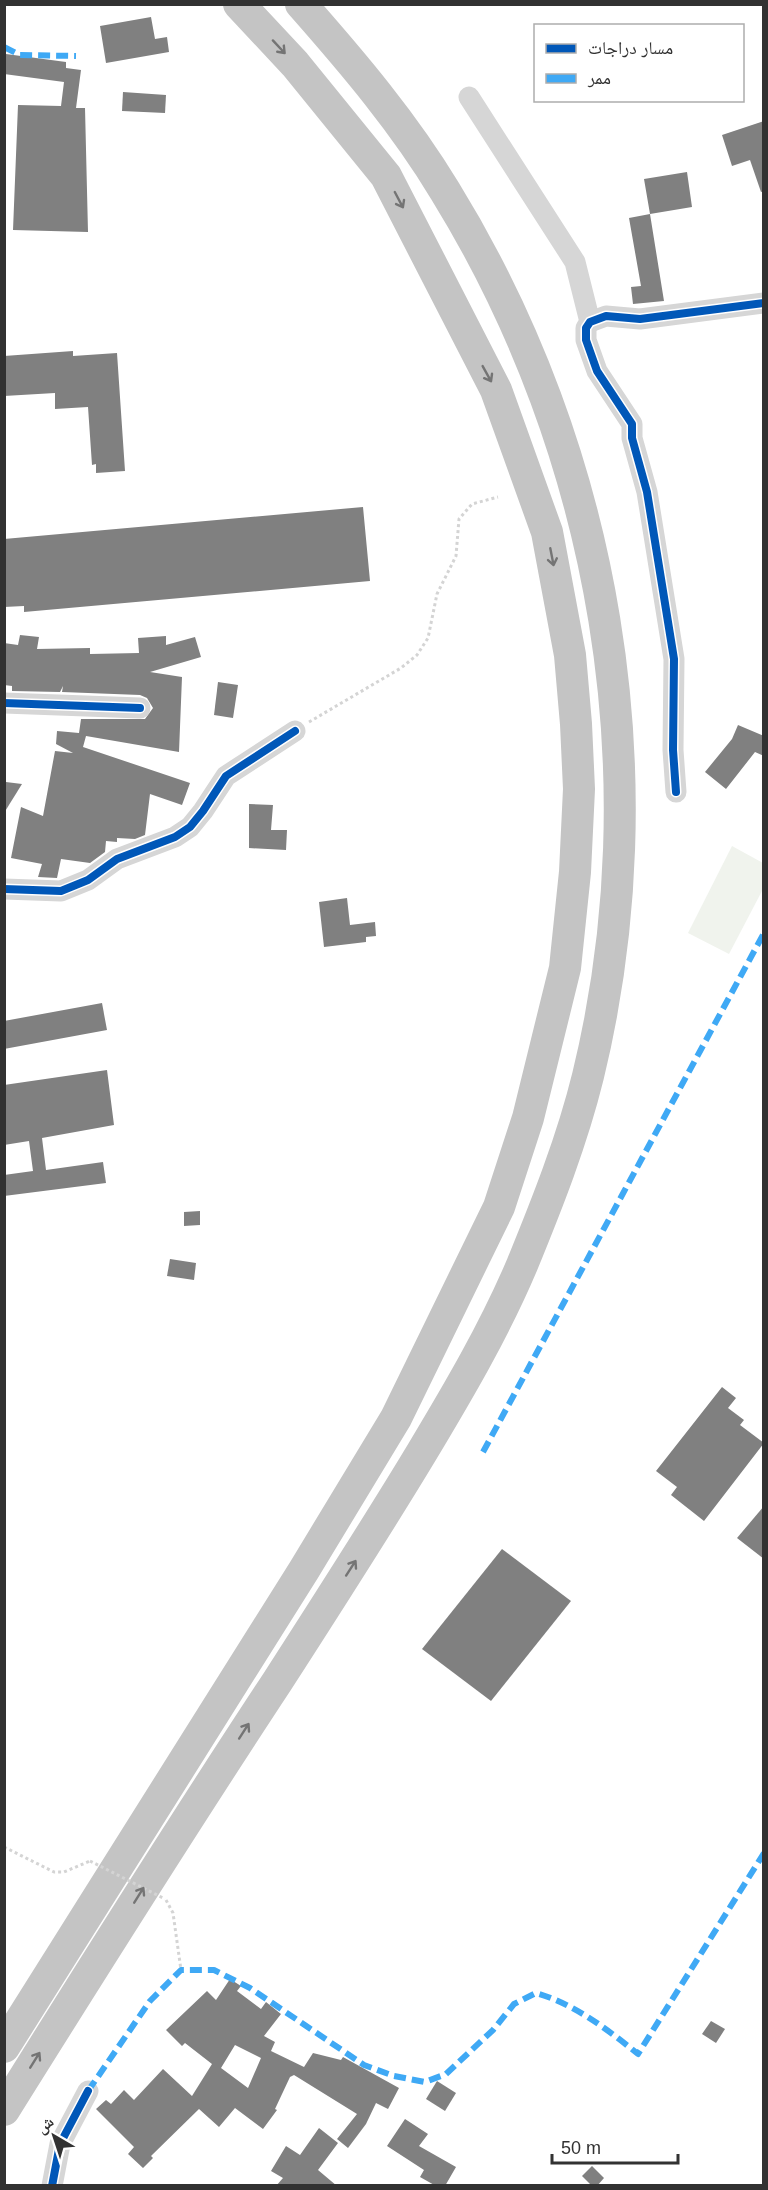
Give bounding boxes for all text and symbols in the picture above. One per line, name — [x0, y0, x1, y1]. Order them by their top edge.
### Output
legend — [534, 24, 744, 102]
text: مسار دراجات — [588, 38, 673, 58]
one-way arrow — [272, 40, 286, 55]
text: ممر — [587, 68, 611, 88]
one-way arrow — [393, 191, 405, 208]
one-way arrow — [481, 365, 493, 382]
one-way arrow — [547, 547, 558, 567]
one-way arrow — [345, 1560, 357, 1577]
one-way arrow — [239, 1723, 251, 1740]
one-way arrow — [134, 1887, 146, 1904]
one-way arrow — [30, 2052, 42, 2069]
north arrow — [24, 2106, 84, 2166]
text: ش — [33, 2113, 57, 2137]
scale bar — [552, 2127, 678, 2165]
text: 50 m — [561, 2138, 601, 2158]

